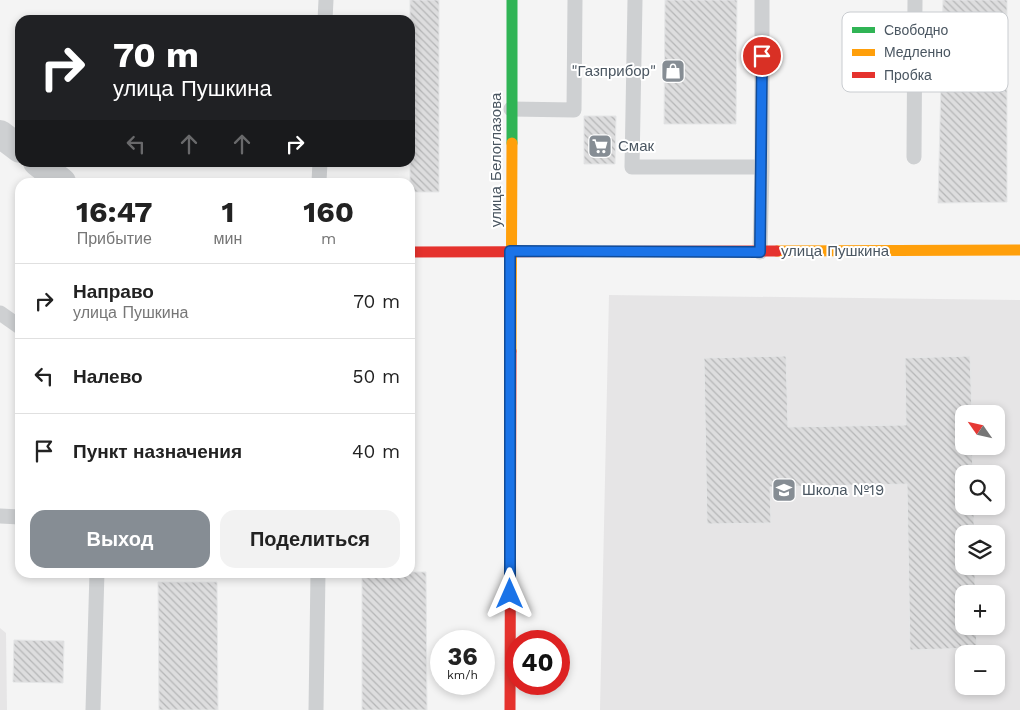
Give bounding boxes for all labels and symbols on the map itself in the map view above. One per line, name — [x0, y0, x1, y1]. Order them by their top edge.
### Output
legend — [842, 12, 1008, 92]
text: Свободно — [884, 22, 949, 38]
pin — [741, 35, 783, 77]
text: Медленно — [884, 44, 951, 60]
shop icon: "Газприбор" — [660, 58, 686, 84]
place label: "Газприбор" — [571, 62, 656, 80]
text: Пробка — [884, 67, 932, 83]
street label: улица Белоглазова — [487, 92, 505, 227]
supermarket icon: Смак — [587, 133, 613, 159]
place label: Смак — [618, 137, 654, 155]
street label: улица Пушкина — [781, 242, 890, 260]
north arrow — [955, 405, 1005, 455]
school or university icon: Школа №19 — [771, 477, 797, 503]
place label: Школа №19 — [802, 481, 884, 499]
position arrow — [483, 567, 535, 619]
speed limit sign: 40 — [505, 630, 570, 695]

